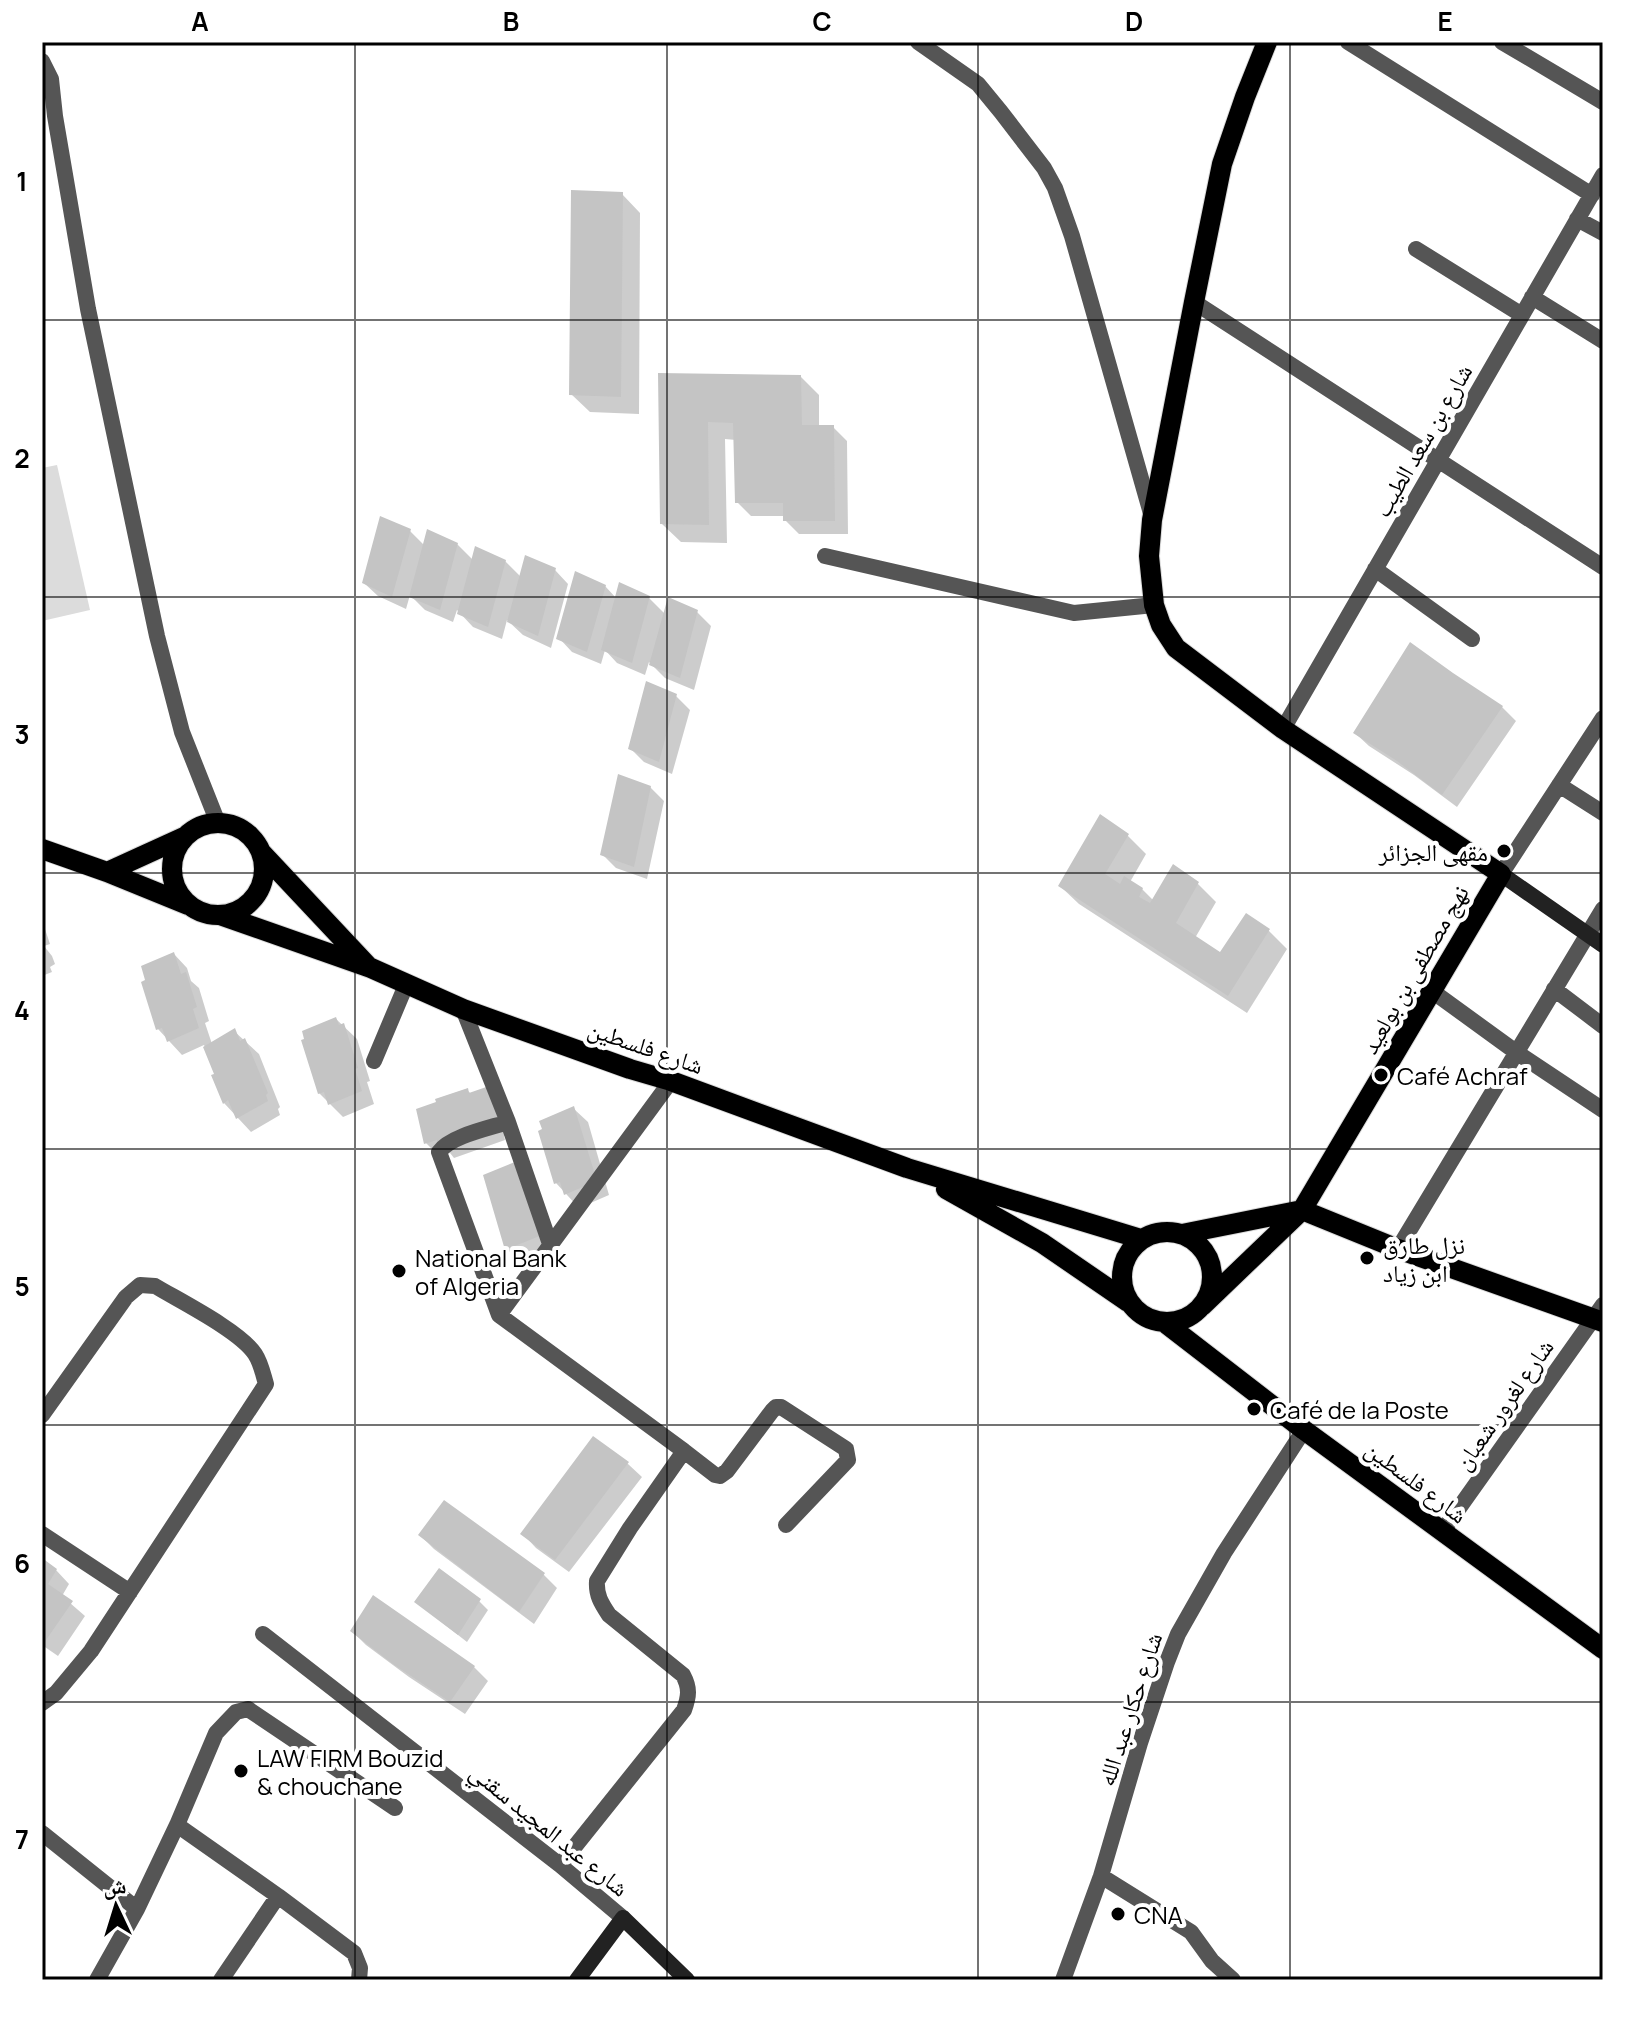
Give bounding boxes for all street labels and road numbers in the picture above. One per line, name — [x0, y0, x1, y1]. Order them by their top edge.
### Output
street label: شارع بن سعد الطيب — [1365, 357, 1479, 523]
street label: نهج مصطفى بن بولعيد — [1352, 878, 1476, 1060]
street label: شارع فلسطين — [584, 1011, 708, 1081]
street label: شارع لغرور شعبان — [1446, 1332, 1560, 1476]
street label: شارع فلسطين — [1359, 1432, 1475, 1530]
street label: شارع حكار عبد الله — [1089, 1628, 1169, 1790]
street label: شارع عبد المجيد سقني — [461, 1755, 636, 1907]

